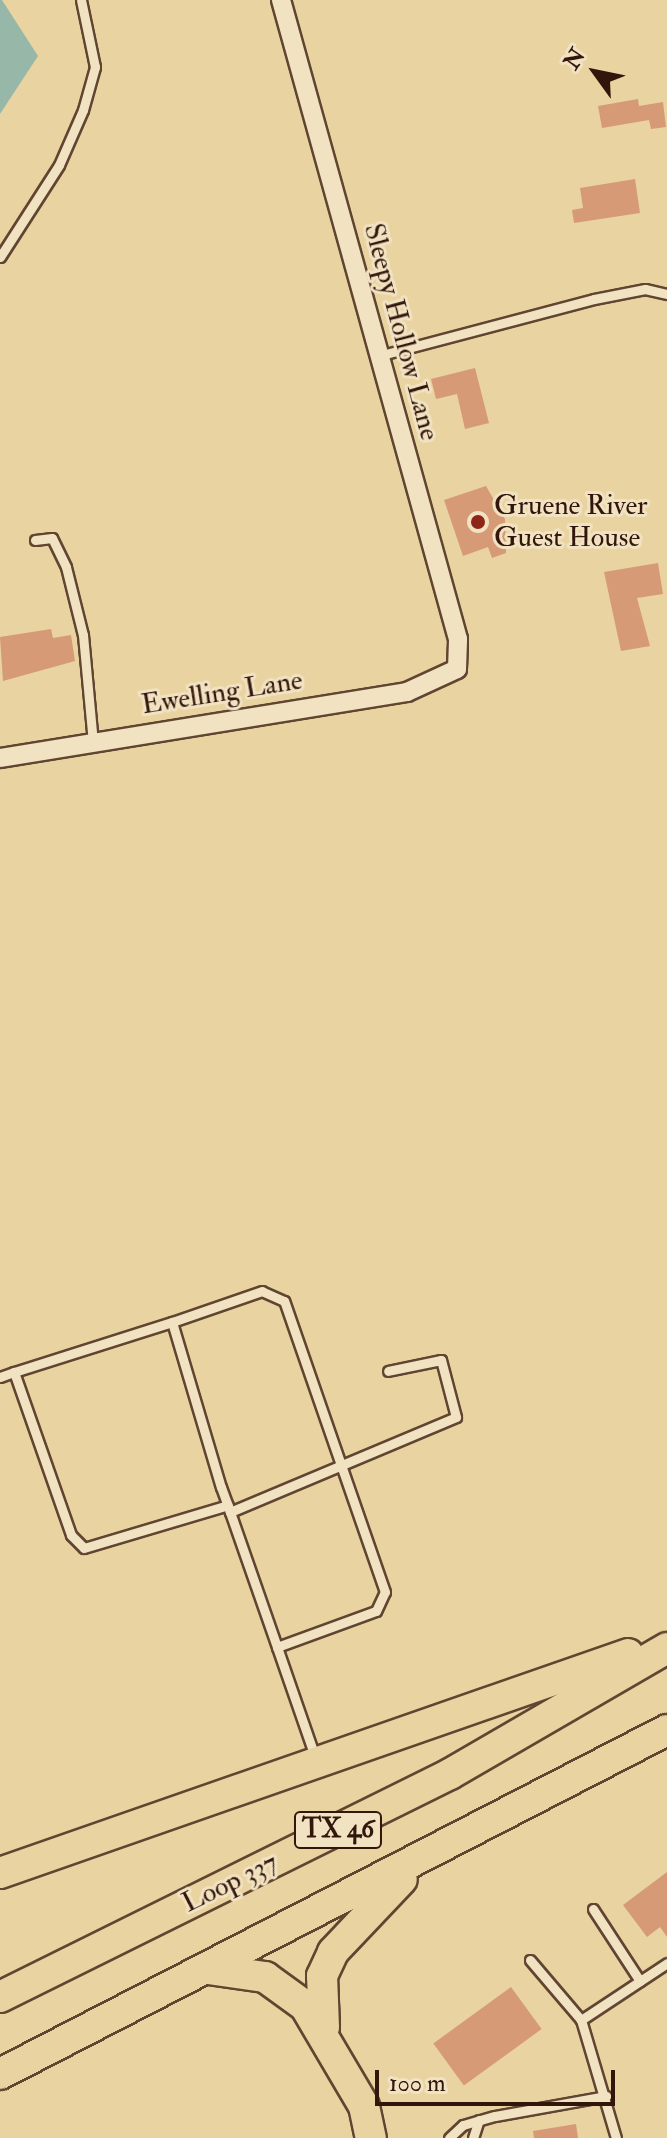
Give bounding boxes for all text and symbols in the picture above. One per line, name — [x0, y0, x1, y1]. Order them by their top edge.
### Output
north arrow — [555, 32, 635, 112]
text: N — [558, 43, 592, 75]
street label: Sleepy Hollow Lane — [356, 220, 446, 444]
place label: Gruene River Guest House — [494, 489, 648, 555]
marker: Gruene River Guest House — [469, 513, 487, 531]
street label: Ewelling Lane — [139, 664, 305, 722]
road number: TX 46 — [292, 1808, 384, 1852]
street label: Loop 337 — [177, 1846, 283, 1920]
scale bar — [379, 2054, 619, 2104]
text: 100 m — [389, 2068, 446, 2099]

